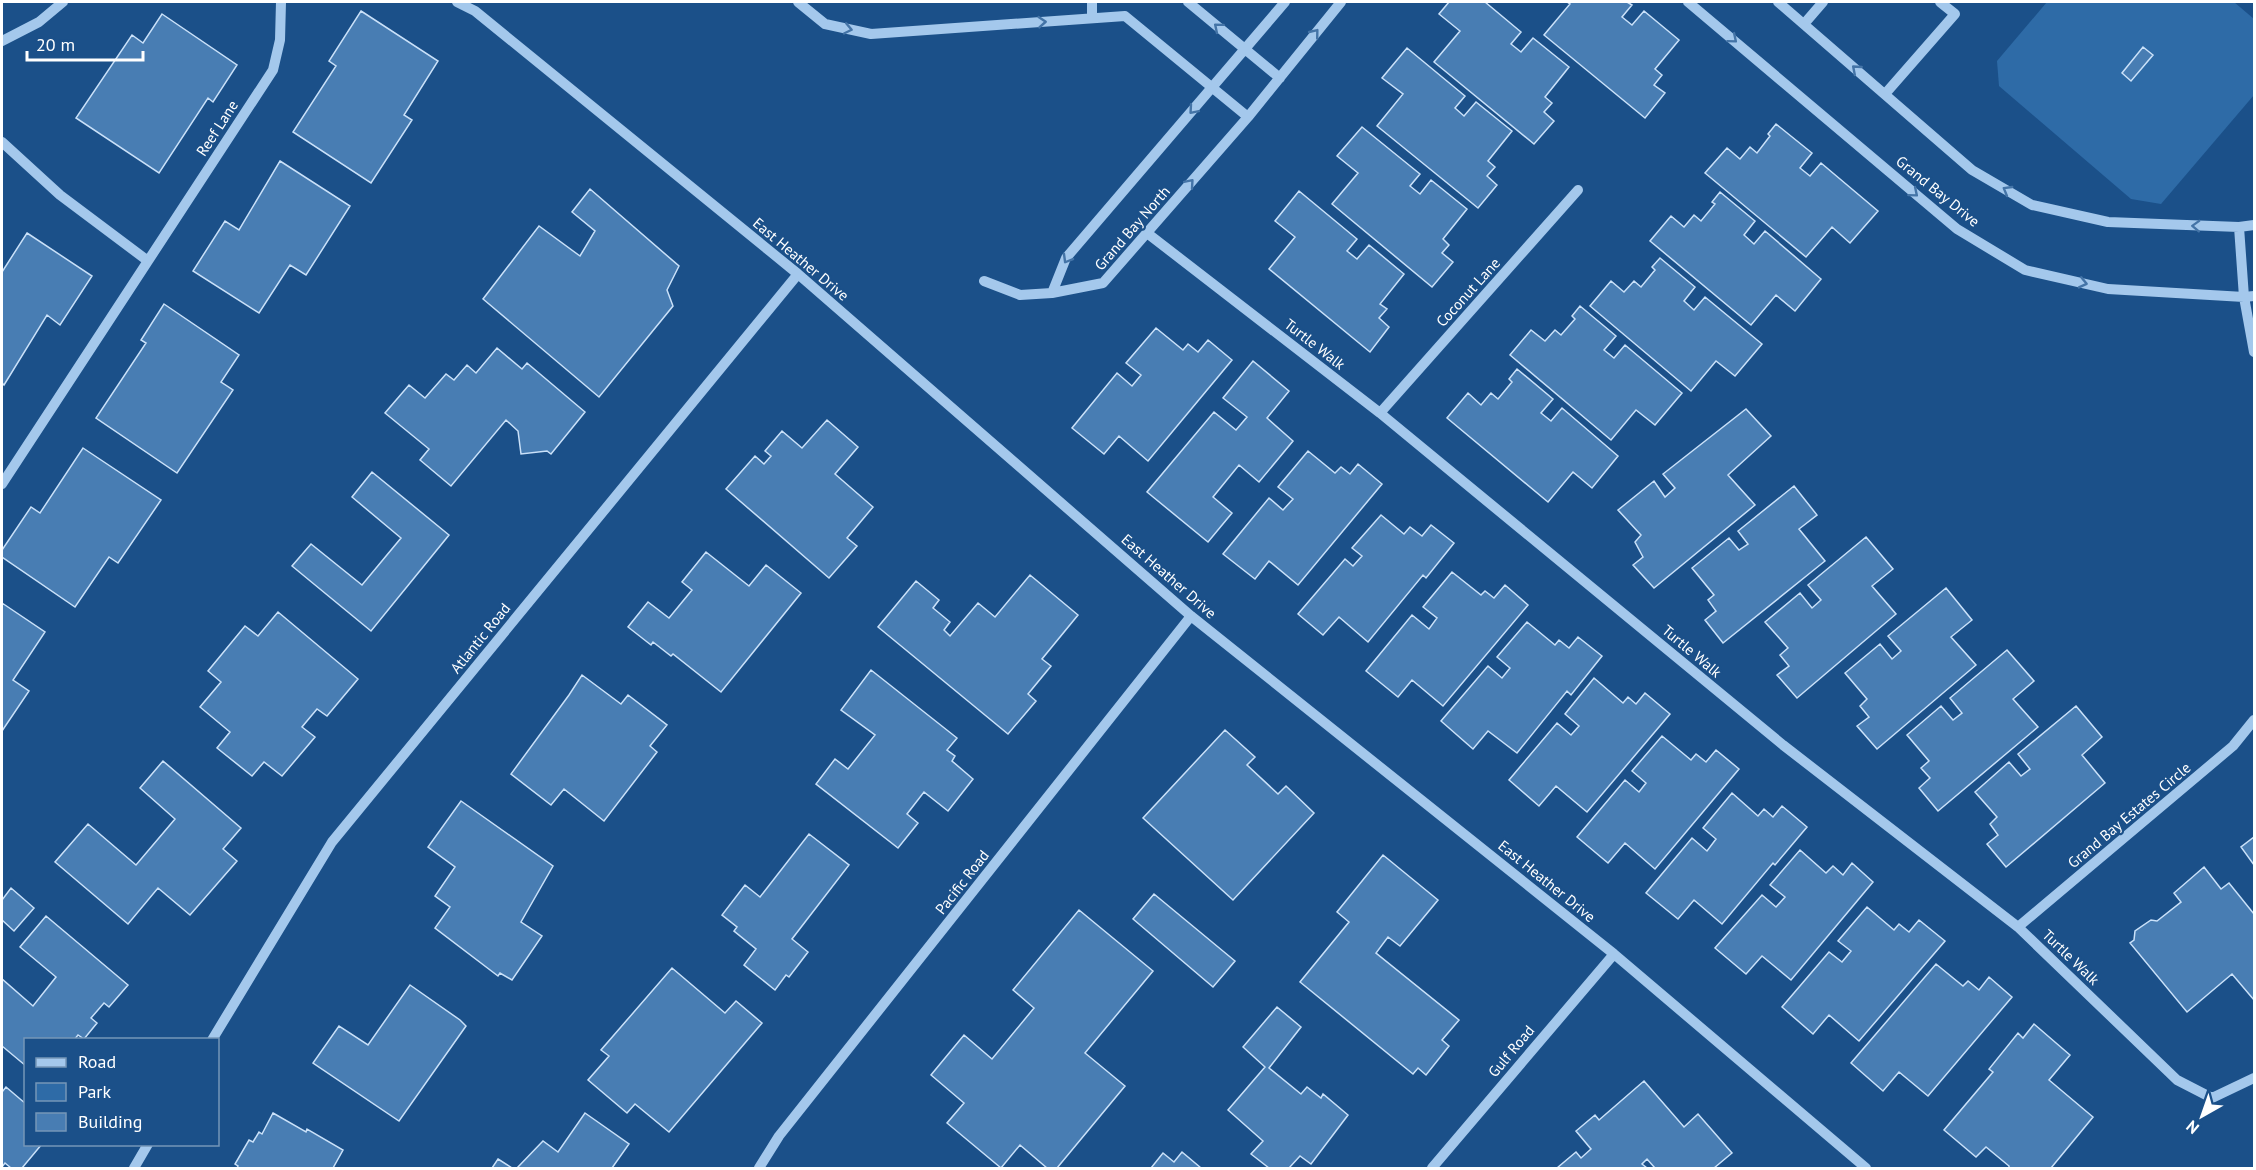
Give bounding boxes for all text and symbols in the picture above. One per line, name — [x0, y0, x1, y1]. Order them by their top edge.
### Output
one-way arrow — [1038, 15, 1047, 28]
one-way arrow — [843, 22, 853, 35]
one-way arrow — [1214, 23, 1225, 34]
scale bar — [27, 24, 142, 62]
one-way arrow — [1308, 29, 1319, 40]
one-way arrow — [1726, 32, 1737, 43]
text: 20 m — [36, 33, 75, 56]
one-way arrow — [1851, 65, 1862, 76]
street label: Reef Lane — [192, 96, 242, 160]
one-way arrow — [1189, 103, 1200, 114]
street label: Grand Bay Drive — [1892, 151, 1984, 231]
one-way arrow — [1183, 179, 1194, 190]
street label: Grand Bay North — [1090, 182, 1174, 274]
one-way arrow — [1907, 185, 1918, 196]
one-way arrow — [2003, 186, 2013, 198]
street label: East Heather Drive — [749, 213, 853, 305]
one-way arrow — [2192, 219, 2201, 232]
one-way arrow — [1063, 253, 1075, 263]
street label: Coconut Lane — [1432, 253, 1504, 331]
one-way arrow — [2077, 276, 2087, 289]
street label: Turtle Walk — [1281, 314, 1350, 374]
street label: East Heather Drive — [1118, 530, 1220, 622]
street label: Atlantic Road — [446, 599, 514, 677]
street label: Turtle Walk — [1658, 621, 1726, 682]
street label: Grand Bay Estates Circle — [2064, 758, 2194, 872]
street label: East Heather Drive — [1495, 836, 1599, 926]
street label: Pacific Road — [931, 846, 993, 918]
street label: Turtle Walk — [2038, 925, 2104, 989]
street label: Gulf Road — [1484, 1021, 1538, 1081]
legend — [24, 1038, 219, 1146]
text: Road — [78, 1050, 116, 1073]
text: Park — [78, 1080, 111, 1103]
north arrow — [2172, 1086, 2232, 1146]
text: Building — [78, 1110, 142, 1133]
text: N — [2182, 1116, 2203, 1139]

